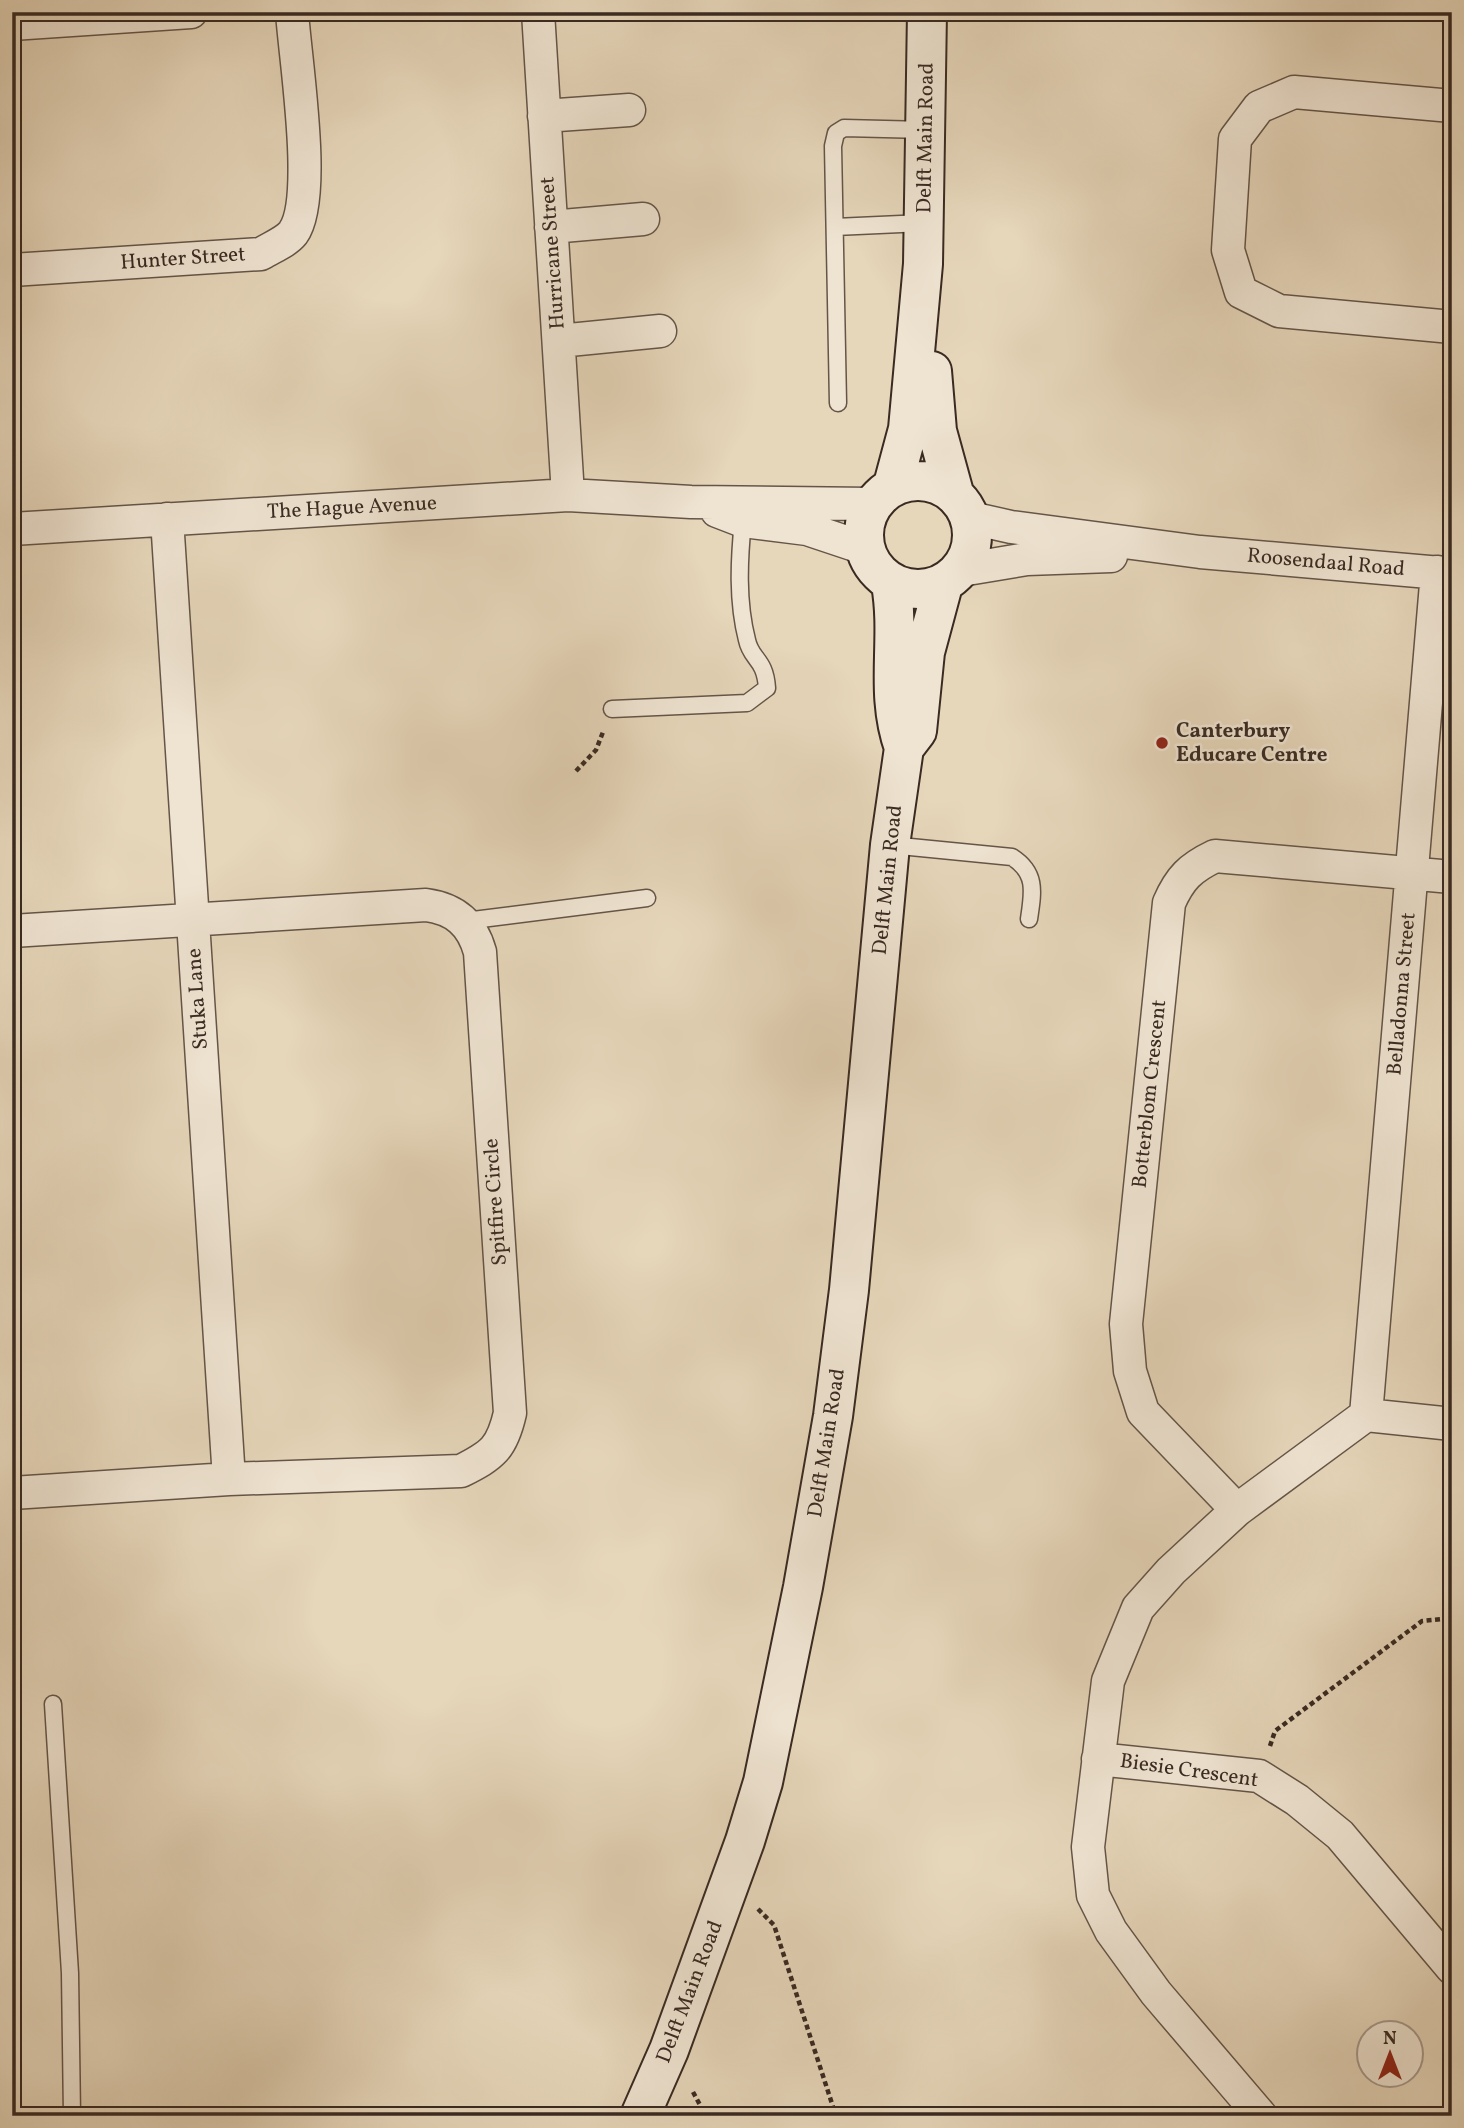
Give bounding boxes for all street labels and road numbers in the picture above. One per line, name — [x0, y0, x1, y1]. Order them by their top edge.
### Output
street label: Delft Main Road — [910, 62, 942, 214]
street label: Hurricane Street — [533, 176, 573, 330]
street label: Hunter Street — [119, 240, 247, 278]
street label: The Hague Avenue — [266, 489, 438, 527]
street label: Roosendaal Road — [1246, 542, 1406, 584]
street label: Delft Main Road — [866, 804, 910, 956]
street label: Belladonna Street — [1380, 911, 1424, 1077]
street label: Stuka Lane — [180, 947, 216, 1051]
street label: Botterblom Crescent — [1126, 998, 1174, 1190]
street label: Spitfire Circle — [477, 1137, 515, 1267]
street label: Delft Main Road — [801, 1366, 853, 1520]
street label: Biesie Crescent — [1118, 1747, 1260, 1795]
street label: Delft Main Road — [649, 1916, 731, 2068]

